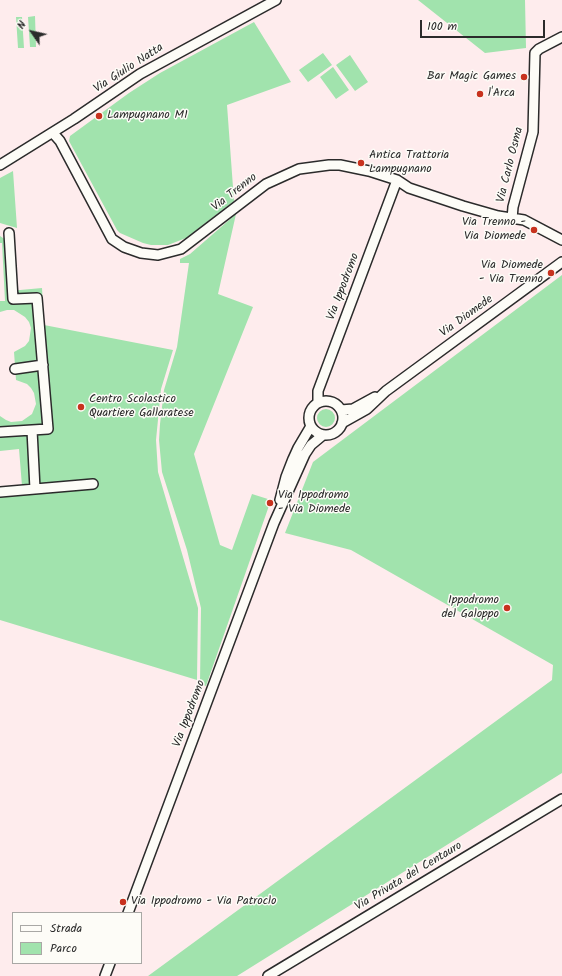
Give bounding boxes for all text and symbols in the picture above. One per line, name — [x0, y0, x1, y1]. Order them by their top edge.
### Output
north arrow — [12, 12, 52, 52]
scale bar — [422, 12, 547, 38]
text: N — [13, 17, 31, 33]
text: 100 m — [427, 17, 457, 36]
street label: Via Giulio Natta — [91, 41, 167, 97]
place label: Bar Magic Games — [427, 70, 516, 84]
marker: Bar Magic Games — [519, 72, 529, 82]
place label: l'Arca — [488, 87, 515, 101]
marker: l'Arca — [475, 89, 485, 99]
place label: Lampugnano M1 — [107, 109, 188, 123]
marker: Lampugnano M1 — [94, 111, 104, 121]
street label: Via Carlo Osma — [495, 126, 527, 204]
place label: Antica Trattoria Lampugnano — [369, 149, 449, 177]
marker: Antica Trattoria Lampugnano — [356, 158, 366, 168]
street label: Via Trenno — [209, 171, 261, 215]
place label: Via Trenno - Via Diomede — [462, 216, 526, 244]
marker: Via Trenno - Via Diomede — [529, 225, 539, 235]
street label: Via Ippodromo — [325, 251, 363, 323]
place label: Via Diomede - Via Trenno — [479, 259, 543, 287]
marker: Via Diomede - Via Trenno — [546, 268, 556, 278]
street label: Via Diomede — [438, 293, 496, 341]
place label: Centro Scolastico Quartiere Gallaratese — [89, 393, 194, 421]
marker: Centro Scolastico Quartiere Gallaratese — [76, 402, 86, 412]
place label: Via Ippodromo - Via Diomede — [278, 489, 350, 517]
marker: Via Ippodromo - Via Diomede — [265, 498, 275, 508]
place label: Ippodromo del Galoppo — [442, 594, 499, 622]
marker: Ippodromo del Galoppo — [502, 603, 512, 613]
street label: Via Ippodromo — [171, 678, 209, 750]
street label: Via Privata del Centauro — [353, 839, 465, 915]
place label: Via Ippodromo - Via Patroclo — [131, 895, 276, 909]
marker: Via Ippodromo - Via Patroclo — [118, 897, 128, 907]
legend — [12, 912, 142, 964]
text: Strada — [50, 919, 82, 938]
text: Parco — [50, 939, 77, 958]

